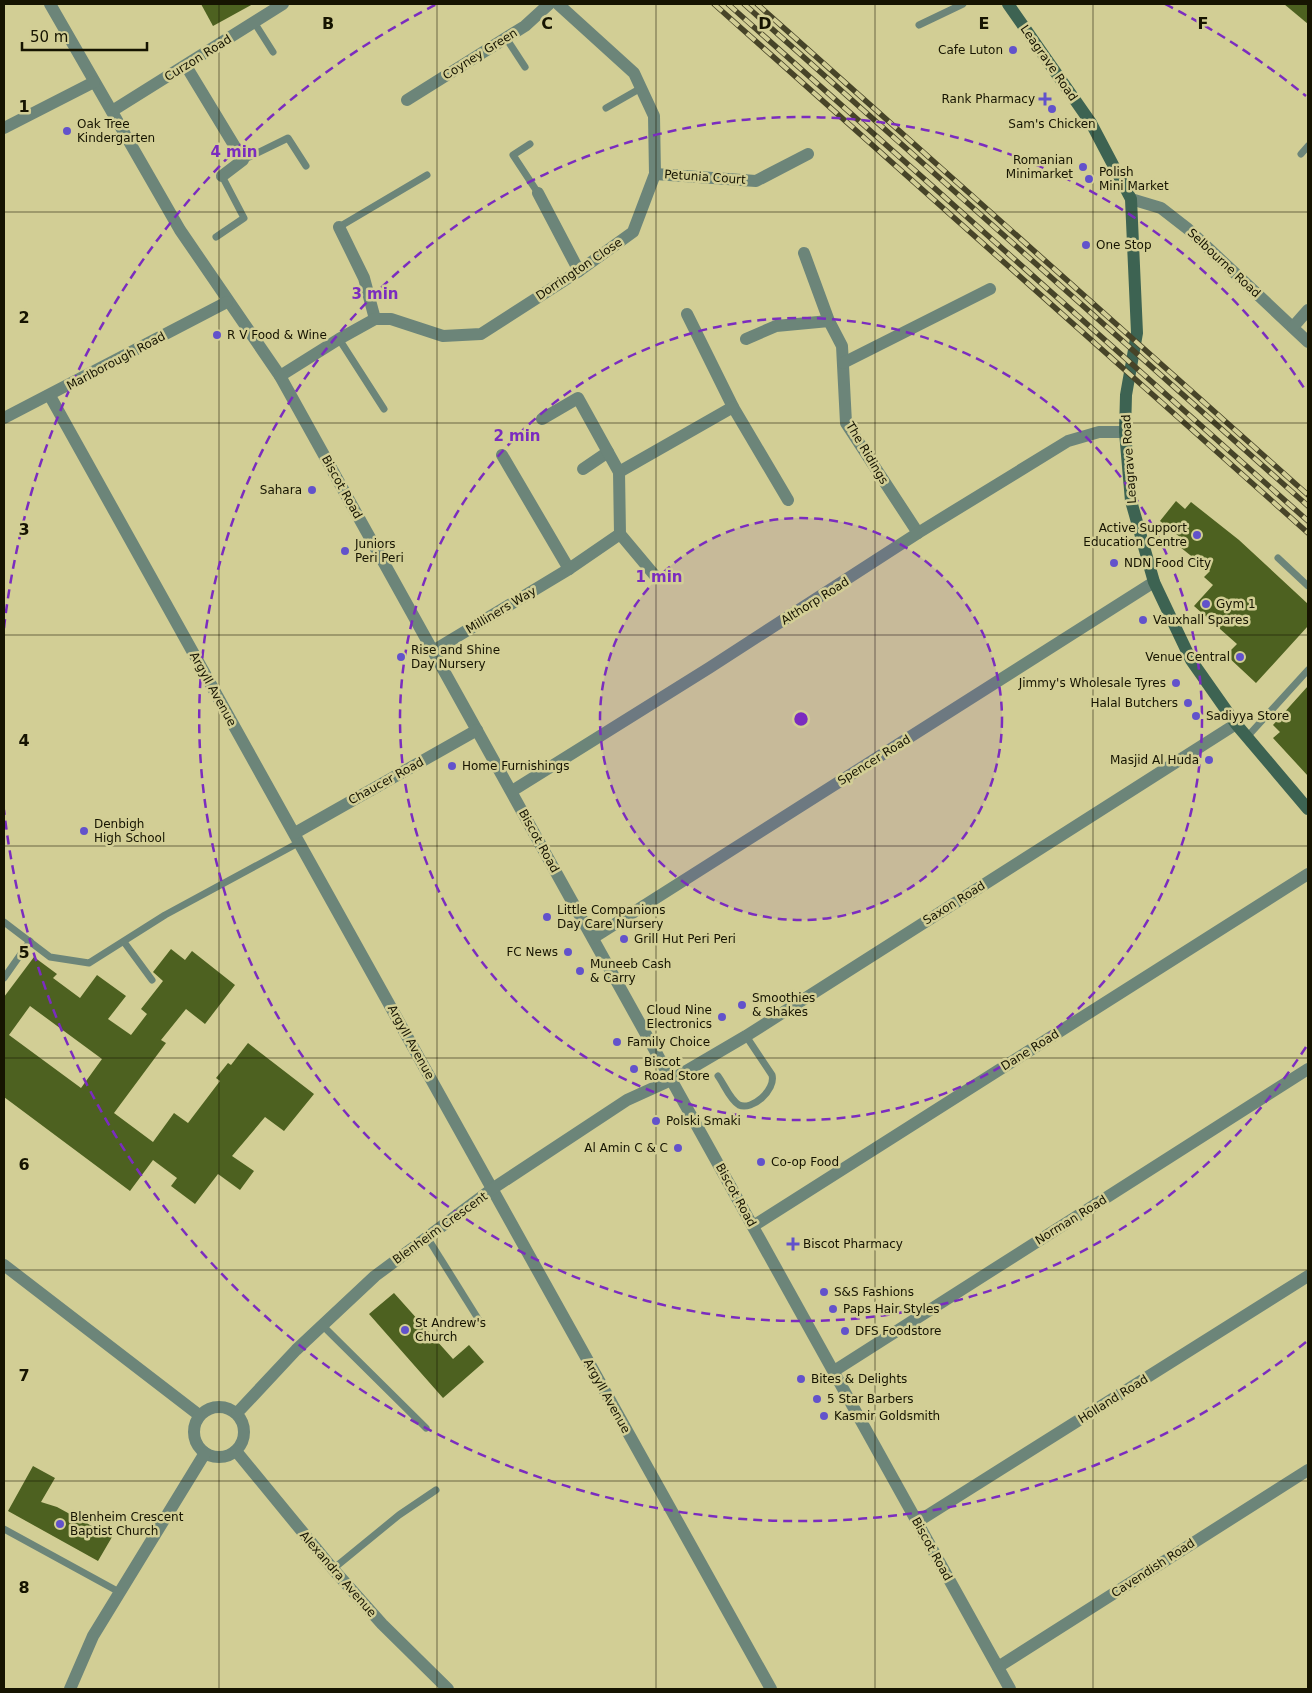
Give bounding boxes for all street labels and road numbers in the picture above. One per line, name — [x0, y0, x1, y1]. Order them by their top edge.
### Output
street label: Leagrave Road — [1018, 22, 1080, 104]
street label: Coyney Green — [440, 26, 520, 82]
street label: Curzon Road — [162, 32, 234, 84]
street label: Petunia Court — [664, 167, 746, 187]
street label: Selbourne Road — [1185, 226, 1263, 300]
street label: Dorrington Close — [533, 235, 625, 303]
street label: Marlborough Road — [64, 329, 168, 393]
street label: Leagrave Road — [1119, 414, 1139, 504]
street label: The Ridings — [842, 418, 891, 487]
street label: Biscot Road — [319, 453, 365, 521]
street label: Althorp Road — [778, 574, 852, 628]
street label: Milliners Way — [463, 584, 539, 636]
street label: Argyll Avenue — [187, 649, 239, 729]
street label: Spencer Road — [835, 732, 913, 788]
street label: Chaucer Road — [346, 755, 426, 807]
street label: Biscot Road — [516, 807, 562, 875]
street label: Saxon Road — [920, 878, 988, 928]
street label: Argyll Avenue — [385, 1002, 437, 1082]
street label: Dane Road — [999, 1027, 1061, 1073]
street label: Biscot Road — [713, 1161, 759, 1229]
street label: Blenheim Crescent — [390, 1189, 490, 1267]
street label: Norman Road — [1033, 1192, 1109, 1248]
street label: Argyll Avenue — [581, 1356, 633, 1436]
street label: Holland Road — [1076, 1372, 1150, 1426]
street label: Biscot Road — [909, 1515, 955, 1583]
street label: Alexandra Avenue — [297, 1528, 379, 1620]
street label: Cavendish Road — [1109, 1536, 1197, 1600]

